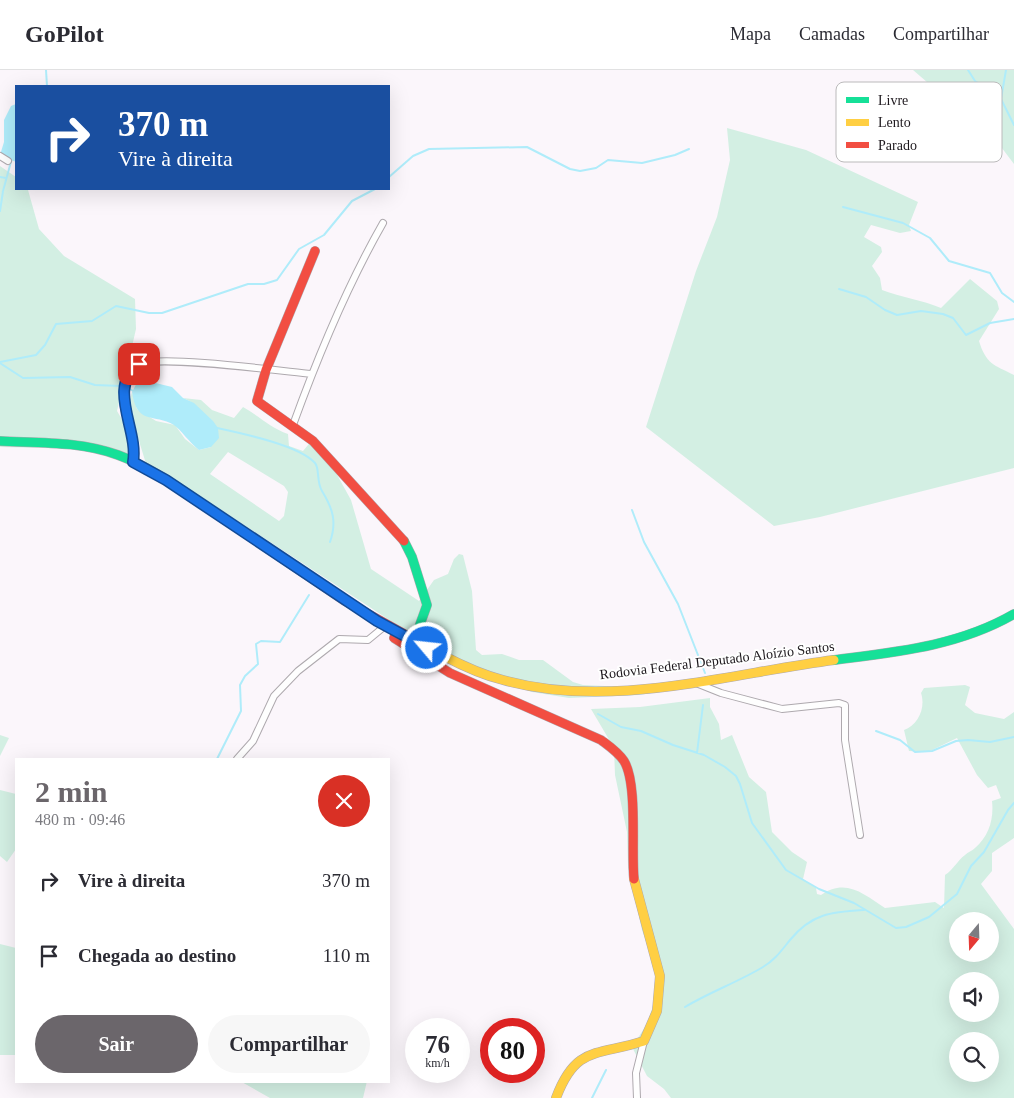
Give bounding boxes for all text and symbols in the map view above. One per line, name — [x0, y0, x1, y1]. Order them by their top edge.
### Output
text: GoPilot — [25, 21, 104, 47]
text: Mapa — [730, 24, 771, 44]
text: Camadas — [799, 24, 865, 44]
text: Compartilhar — [893, 24, 989, 44]
legend — [836, 82, 1002, 162]
text: Livre — [878, 93, 908, 108]
icon: right — [35, 105, 100, 170]
text: 370 m — [118, 105, 208, 144]
text: Lento — [878, 115, 911, 130]
text: Parado — [878, 138, 917, 153]
text: Vire à direita — [118, 146, 233, 171]
pin — [118, 343, 160, 385]
icon: arrive — [125, 350, 153, 378]
position arrow — [400, 621, 452, 673]
street label: Rodovia Federal Deputado Aloízio Santos — [599, 639, 835, 682]
text: 2 min — [35, 775, 108, 808]
button: close — [318, 775, 370, 827]
text: 480 m · 09:46 — [35, 811, 125, 828]
icon: right — [35, 867, 63, 895]
text: Vire à direita — [78, 870, 185, 891]
text: 370 m — [322, 870, 370, 891]
north arrow — [949, 912, 999, 962]
map controls — [949, 912, 999, 1082]
icon: arrive — [35, 942, 63, 970]
text: Chegada ao destino — [78, 945, 236, 966]
text: 110 m — [323, 945, 370, 966]
button: sound — [949, 972, 999, 1022]
button: Sair — [35, 1015, 198, 1073]
button: Compartilhar — [208, 1015, 370, 1073]
speed limit sign: 80 — [480, 1018, 545, 1083]
text: 76 — [425, 1031, 450, 1058]
button: search — [949, 1032, 999, 1082]
text: km/h — [425, 1056, 450, 1070]

